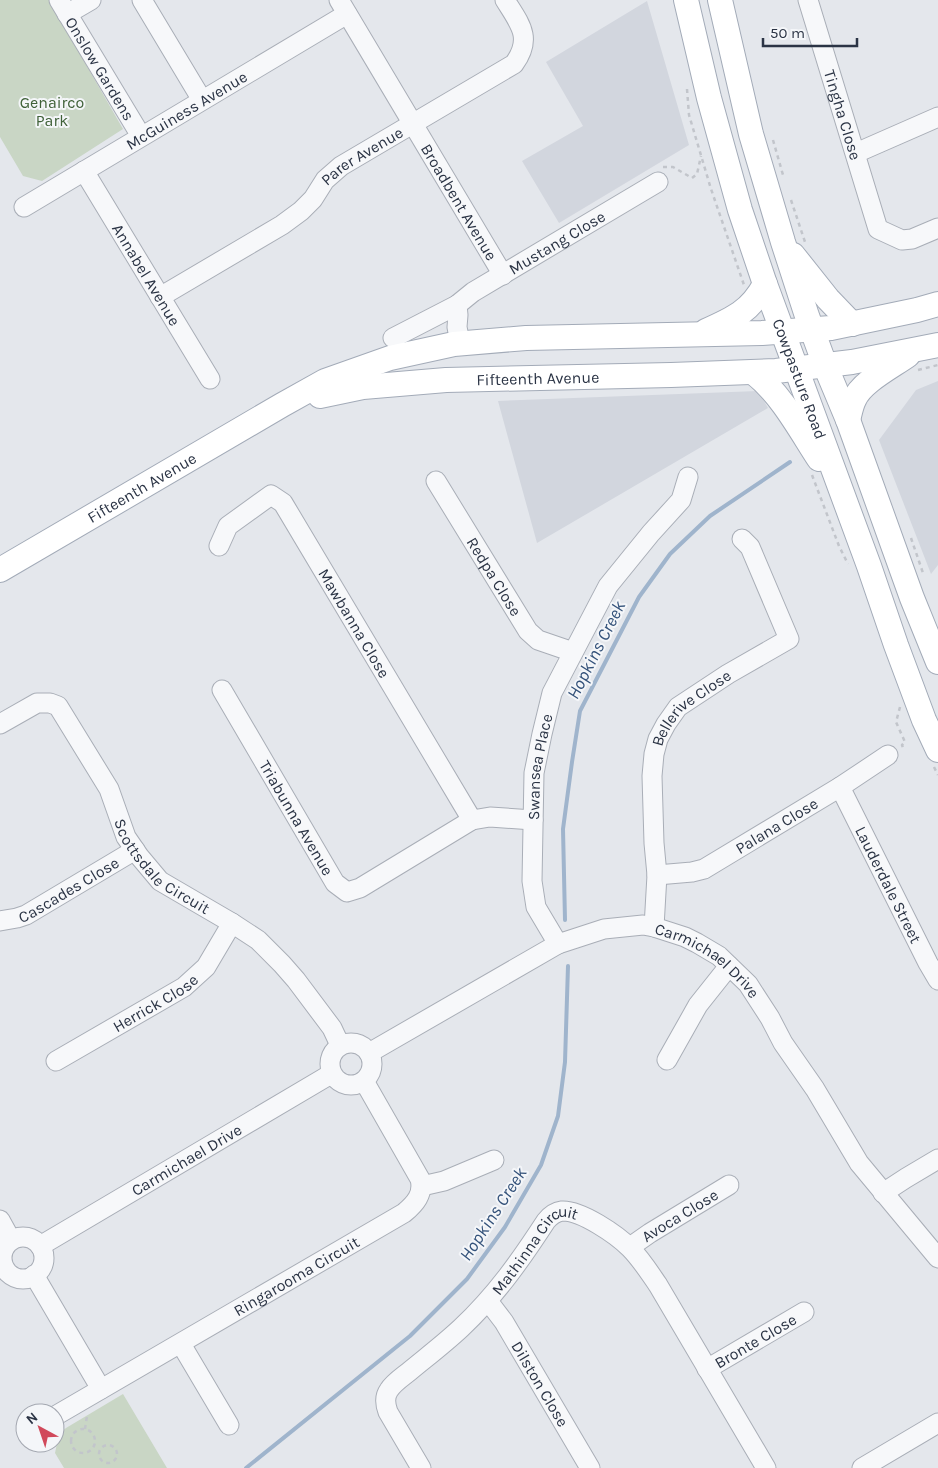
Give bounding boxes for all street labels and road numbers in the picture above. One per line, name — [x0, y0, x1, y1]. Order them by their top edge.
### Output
street label: Onslow Gardens — [61, 13, 138, 124]
street label: McGuiness Avenue — [122, 67, 251, 154]
street label: Tingha Close — [820, 67, 865, 162]
street label: Parer Avenue — [317, 123, 406, 189]
street label: Broadbent Avenue — [417, 140, 501, 264]
street label: Mustang Close — [505, 207, 609, 279]
street label: Annabel Avenue — [108, 220, 184, 329]
street label: Cowpasture Road — [769, 316, 830, 442]
street label: Fifteenth Avenue — [476, 368, 599, 389]
street label: Fifteenth Avenue — [84, 448, 200, 527]
street label: Redpa Close — [463, 534, 526, 620]
street label: Mawbanna Close — [314, 565, 394, 681]
street label: Bellerive Close — [648, 666, 735, 748]
street label: Swansea Place — [524, 712, 557, 820]
street label: Triabunna Avenue — [255, 757, 337, 879]
street label: Palana Close — [732, 794, 821, 858]
street label: Scottsdale Circuit — [110, 816, 213, 918]
street label: Lauderdale Street — [851, 823, 925, 946]
street label: Cascades Close — [16, 853, 122, 927]
street label: Carmichael Drive — [652, 919, 763, 1002]
street label: Herrick Close — [109, 970, 202, 1036]
street label: Carmichael Drive — [128, 1120, 245, 1200]
street label: Avoca Close — [638, 1185, 722, 1246]
street label: Mathinna Circuit — [488, 1202, 581, 1299]
street label: Ringarooma Circuit — [230, 1232, 363, 1320]
street label: Bronte Close — [711, 1310, 800, 1373]
street label: Dilston Close — [507, 1338, 573, 1430]

